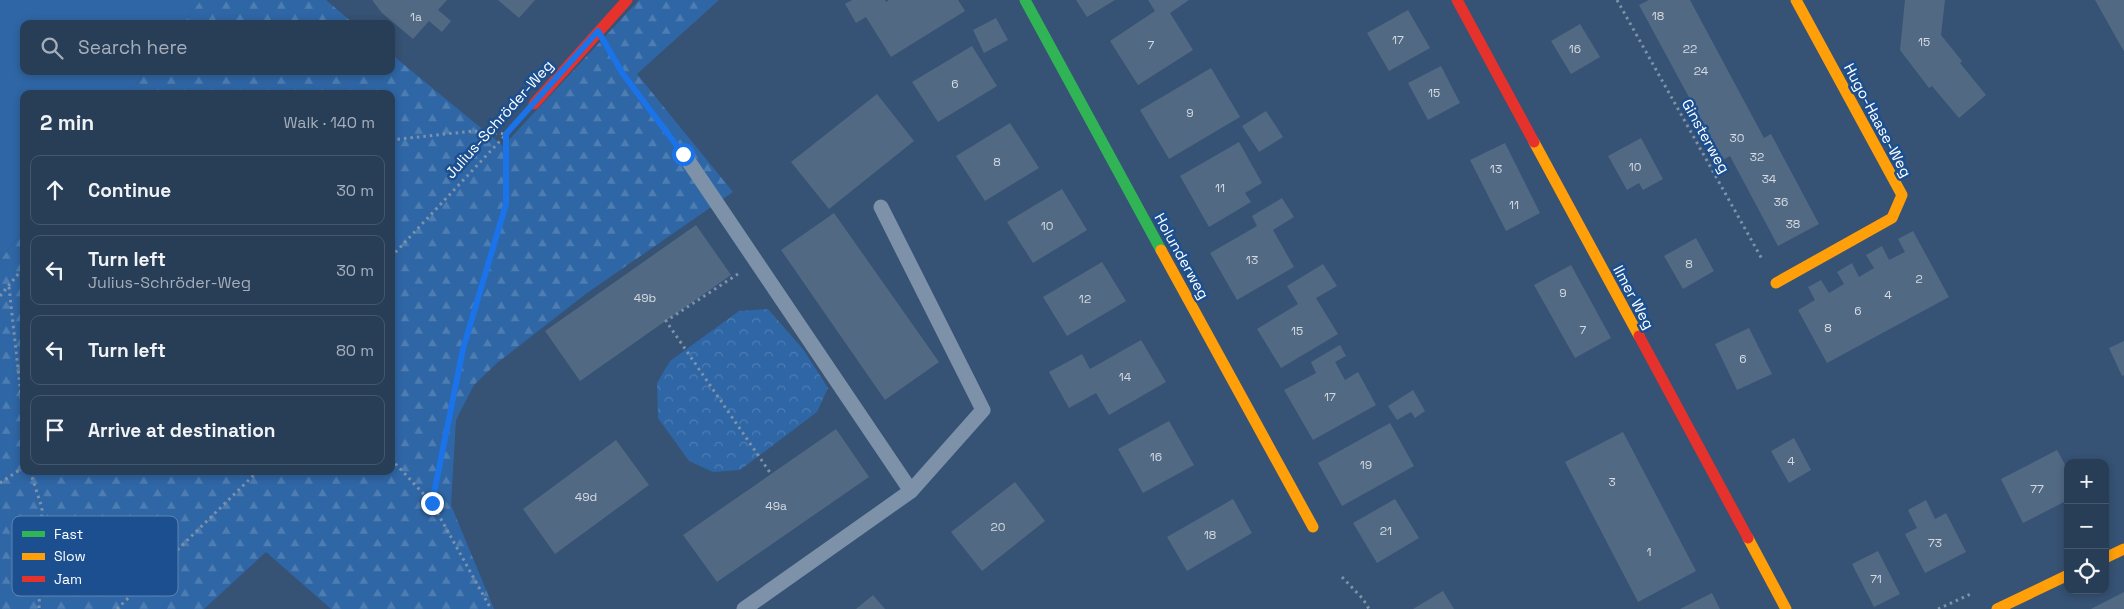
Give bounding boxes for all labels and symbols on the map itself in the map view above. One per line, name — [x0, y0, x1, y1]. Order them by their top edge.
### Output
house number: 18 — [1652, 8, 1664, 24]
house number: 1a — [410, 9, 422, 25]
house number: 17 — [1392, 32, 1404, 48]
house number: 15 — [1918, 34, 1930, 50]
house number: 7 — [1148, 37, 1155, 53]
house number: 16 — [1569, 41, 1581, 57]
house number: 22 — [1683, 41, 1697, 57]
street label: Julius-Schröder-Weg — [441, 56, 557, 182]
street label: Hugo-Haase-Weg — [1840, 60, 1916, 180]
house number: 24 — [1694, 63, 1709, 79]
house number: 6 — [951, 76, 959, 92]
house number: 15 — [1428, 85, 1440, 101]
street label: Ginsterweg — [1678, 96, 1734, 176]
house number: 9 — [1186, 105, 1194, 121]
house number: 30 — [1730, 130, 1744, 146]
route start — [672, 143, 695, 166]
house number: 32 — [1750, 149, 1764, 165]
house number: 8 — [993, 154, 1001, 170]
house number: 10 — [1629, 159, 1641, 175]
house number: 13 — [1490, 161, 1502, 177]
house number: 34 — [1762, 171, 1777, 187]
house number: 11 — [1215, 180, 1225, 196]
house number: 36 — [1774, 194, 1788, 210]
house number: 11 — [1509, 197, 1519, 213]
street label: Holunderweg — [1150, 210, 1214, 302]
house number: 38 — [1786, 216, 1800, 232]
house number: 10 — [1041, 218, 1053, 234]
house number: 13 — [1246, 252, 1258, 268]
house number: 8 — [1685, 256, 1693, 272]
street label: Ilmer Weg — [1609, 262, 1659, 332]
house number: 2 — [1915, 271, 1923, 287]
house number: 9 — [1559, 285, 1567, 301]
house number: 4 — [1884, 287, 1892, 303]
house number: 49b — [634, 290, 657, 306]
house number: 12 — [1079, 291, 1091, 307]
house number: 6 — [1854, 303, 1862, 319]
house number: 8 — [1824, 320, 1832, 336]
house number: 7 — [1580, 322, 1587, 338]
house number: 15 — [1291, 323, 1303, 339]
house number: 6 — [1739, 351, 1747, 367]
house number: 14 — [1119, 369, 1132, 385]
house number: 17 — [1324, 389, 1336, 405]
house number: 16 — [1150, 449, 1162, 465]
house number: 4 — [1787, 453, 1795, 469]
house number: 19 — [1360, 457, 1372, 473]
house number: 3 — [1608, 474, 1616, 490]
house number: 77 — [2030, 481, 2044, 497]
house number: 49d — [575, 489, 597, 505]
route end — [421, 492, 444, 515]
house number: 49a — [765, 498, 787, 514]
legend — [12, 516, 178, 596]
house number: 20 — [991, 519, 1005, 535]
house number: 21 — [1380, 523, 1392, 539]
text: Fast — [54, 525, 83, 543]
house number: 18 — [1204, 527, 1216, 543]
house number: 73 — [1928, 535, 1942, 551]
house number: 1 — [1646, 544, 1652, 560]
text: Slow — [54, 547, 86, 565]
text: Jam — [54, 570, 82, 588]
house number: 71 — [1870, 571, 1882, 587]

